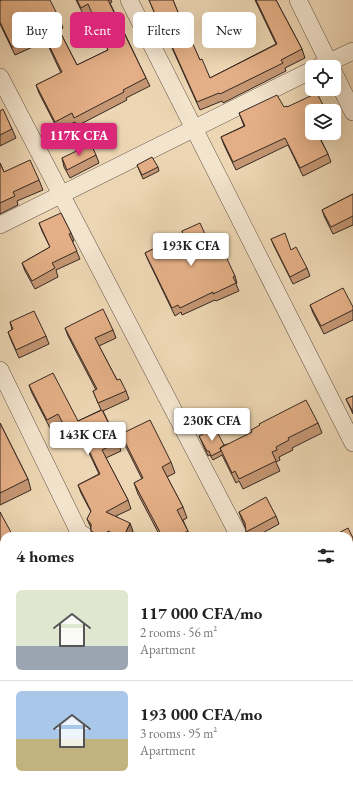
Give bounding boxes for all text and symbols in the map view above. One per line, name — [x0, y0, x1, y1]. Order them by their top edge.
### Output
chip: Buy — [12, 12, 62, 48]
chip: Rent — [70, 12, 125, 48]
chip: Filters — [133, 12, 194, 48]
chip: New — [202, 12, 256, 48]
map controls — [305, 60, 341, 140]
button: locate — [305, 60, 341, 96]
button: layers — [305, 104, 341, 140]
pin: 117K CFA — [38, 123, 120, 157]
text: 117K CFA — [50, 127, 108, 144]
pin: 193K CFA — [150, 233, 232, 267]
text: 193K CFA — [162, 237, 220, 254]
pin: 230K CFA — [171, 408, 253, 442]
text: 230K CFA — [183, 412, 241, 429]
pin: 143K CFA — [47, 422, 129, 456]
text: 143K CFA — [59, 426, 117, 443]
text: 4 homes — [16, 545, 74, 567]
icon: filters — [315, 545, 337, 567]
text: 117 000 CFA/mo — [140, 602, 262, 624]
icon: home — [48, 606, 96, 654]
text: 2 rooms · 56 m² — [140, 624, 217, 641]
text: Apartment — [140, 641, 195, 658]
text: 193 000 CFA/mo — [140, 703, 262, 725]
icon: home — [48, 707, 96, 755]
text: 3 rooms · 95 m² — [140, 725, 217, 742]
text: Apartment — [140, 742, 195, 759]

